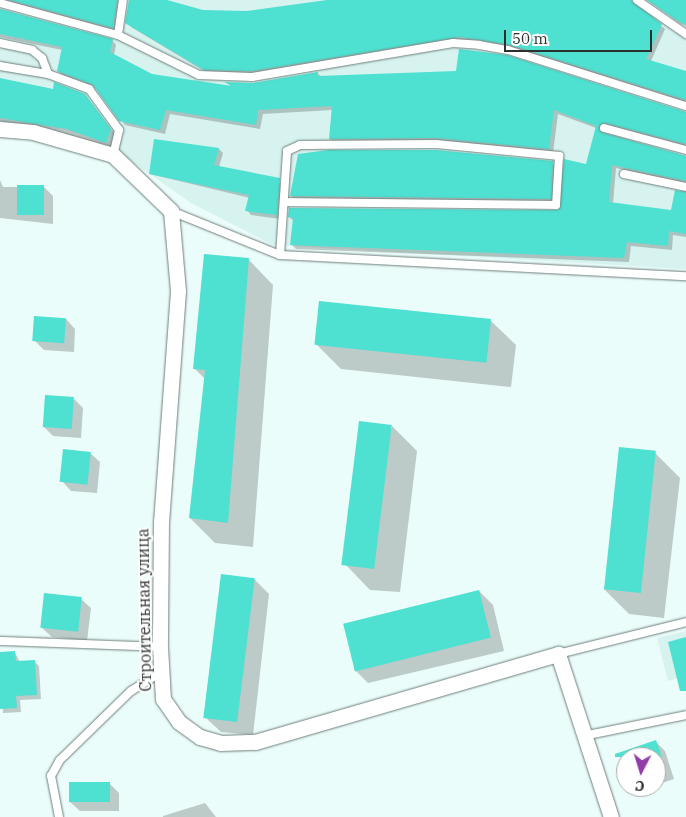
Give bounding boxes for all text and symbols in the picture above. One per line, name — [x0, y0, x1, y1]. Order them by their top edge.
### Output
scale bar — [506, 20, 654, 52]
text: 50 m — [512, 29, 548, 48]
street label: Строительная улица — [133, 528, 155, 692]
north arrow — [616, 747, 666, 797]
text: С — [634, 777, 645, 795]

